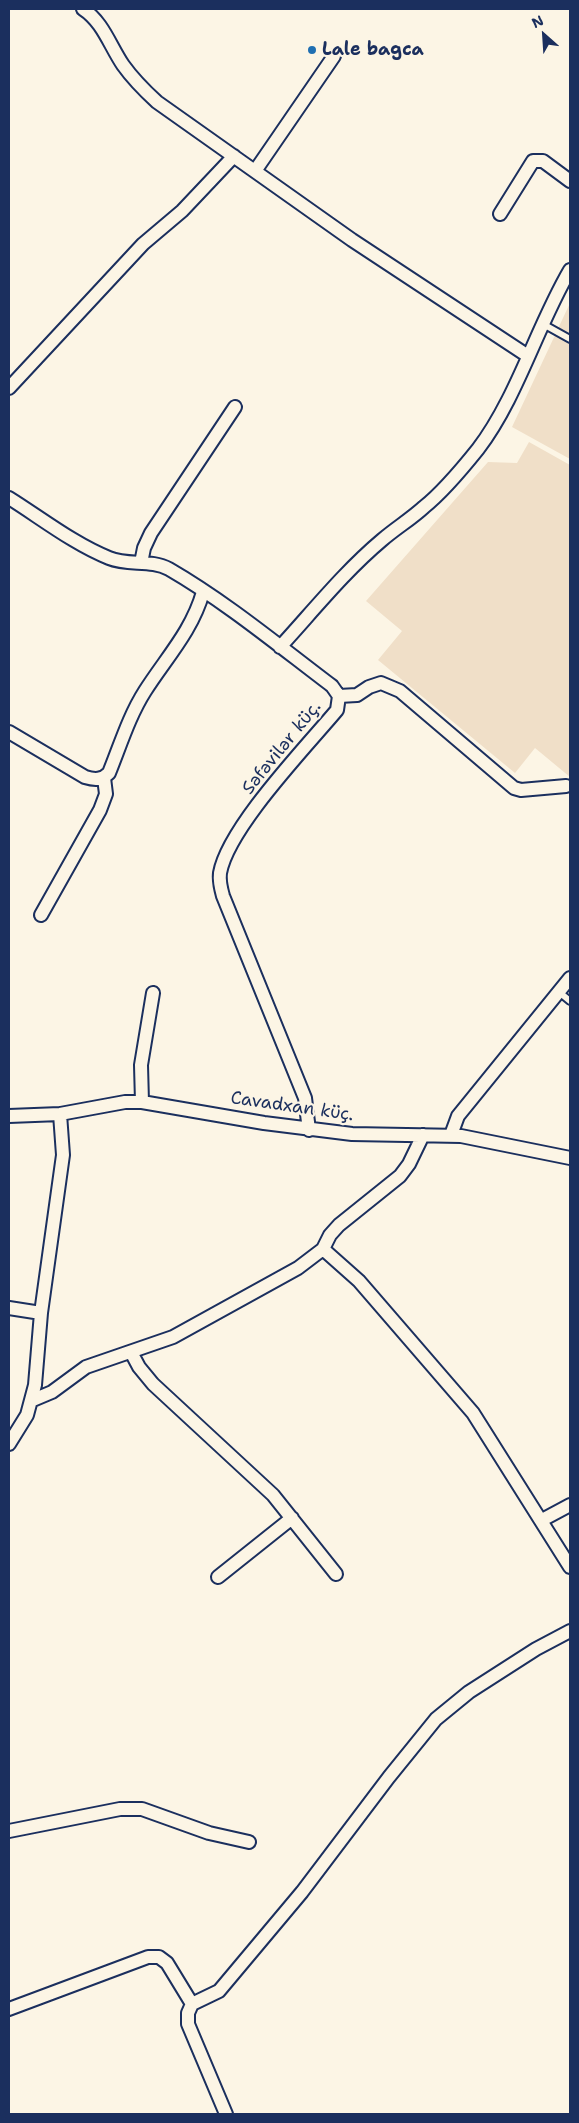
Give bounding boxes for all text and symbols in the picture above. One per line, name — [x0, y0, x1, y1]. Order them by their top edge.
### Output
north arrow — [519, 10, 569, 60]
text: N — [528, 11, 546, 32]
place label: Lale bagca — [322, 39, 424, 61]
marker: Lale bagca — [306, 44, 318, 56]
street label: Səfəvilər küç. — [238, 697, 326, 799]
street label: Cavadxan küç. — [229, 1088, 355, 1126]

